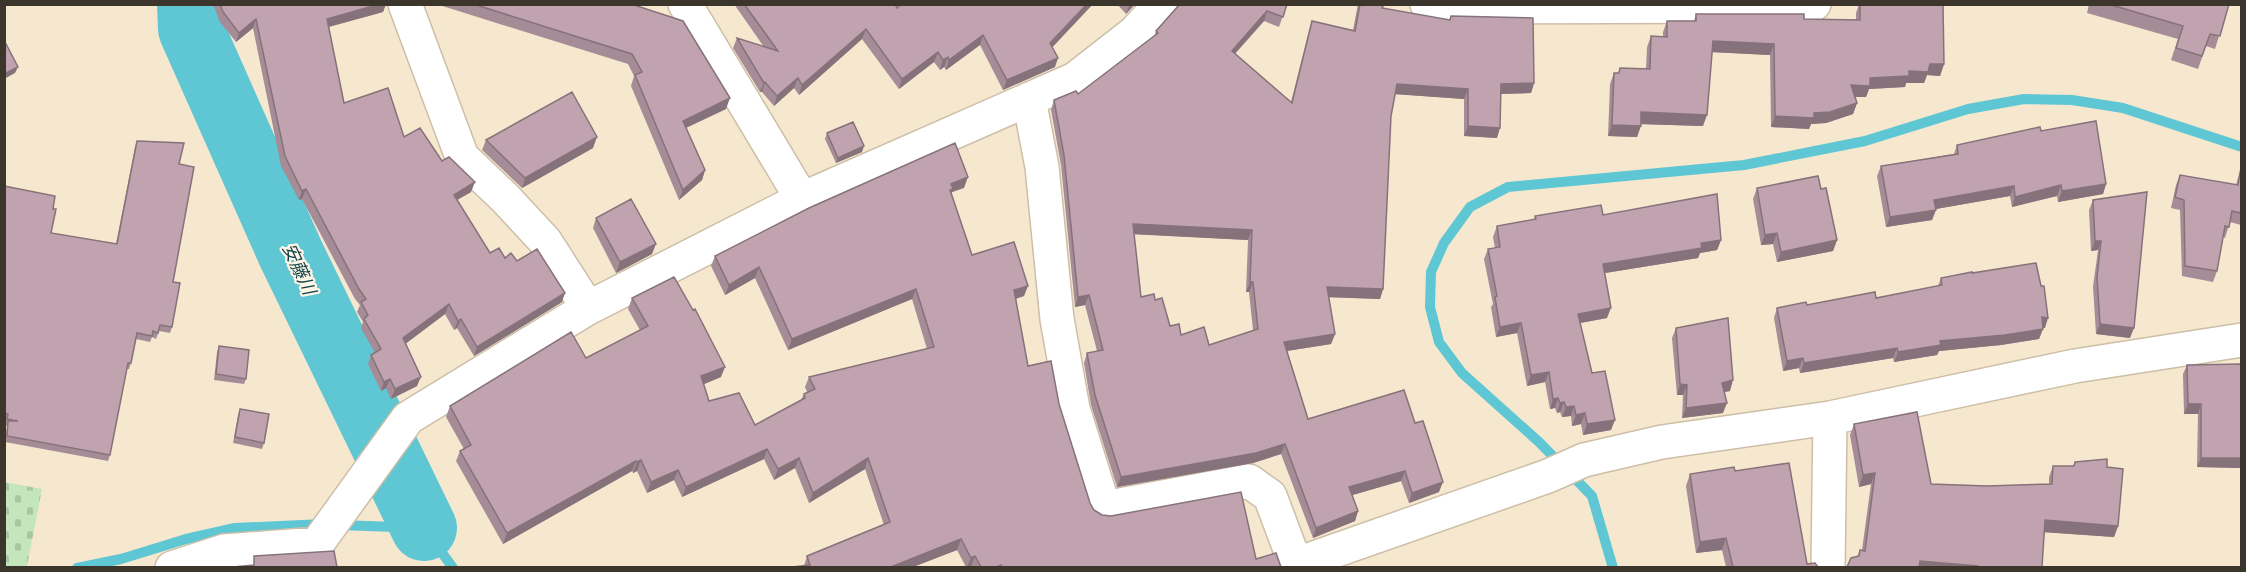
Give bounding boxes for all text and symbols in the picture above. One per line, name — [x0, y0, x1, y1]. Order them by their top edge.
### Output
water label: 安藤川 — [279, 240, 321, 300]

